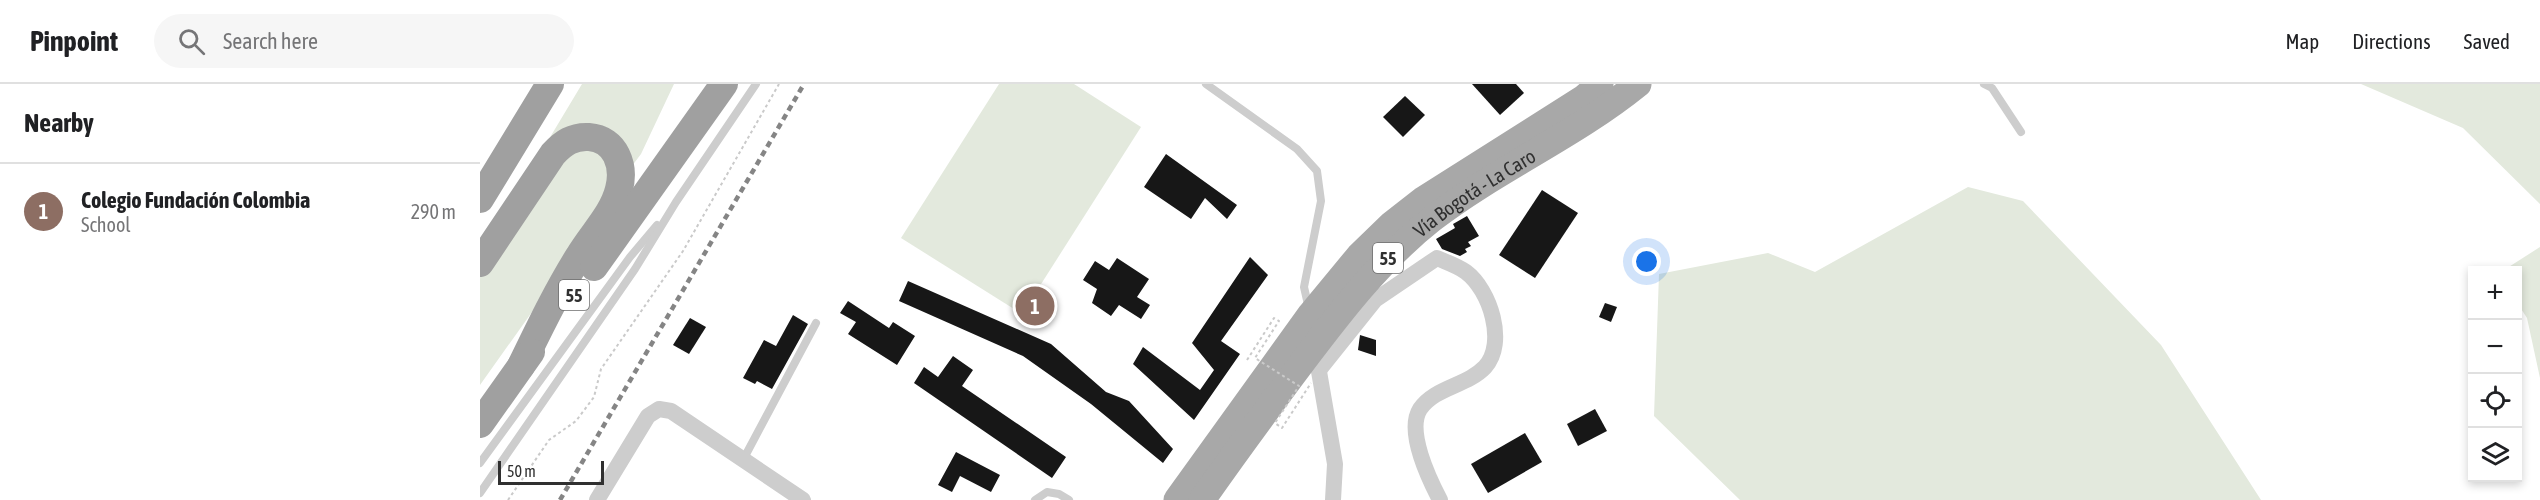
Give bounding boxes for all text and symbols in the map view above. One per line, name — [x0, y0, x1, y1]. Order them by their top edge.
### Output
search box — [154, 14, 574, 68]
text: Pinpoint — [30, 25, 118, 57]
icon: search — [175, 25, 208, 58]
text: Search here — [223, 28, 318, 54]
text: Map — [2285, 29, 2319, 53]
text: Directions — [2352, 29, 2431, 53]
text: Saved — [2464, 29, 2510, 53]
text: Nearby — [24, 108, 94, 138]
street label: Vía Bogotá - La Caro — [1408, 144, 1539, 241]
text: Colegio Fundación Colombia — [81, 187, 310, 213]
text: 1 — [39, 200, 48, 223]
text: 290 m — [411, 200, 456, 223]
text: School — [81, 213, 131, 236]
road number: 55 — [1373, 243, 1403, 273]
your location — [1632, 247, 1661, 276]
map controls — [2468, 266, 2522, 482]
button: + — [2468, 266, 2522, 320]
road number: 55 — [559, 280, 589, 310]
pin: 1 — [1016, 284, 1054, 328]
button: − — [2468, 320, 2522, 374]
button: locate — [2468, 374, 2522, 428]
button: layers — [2468, 428, 2522, 482]
scale bar — [498, 458, 604, 486]
text: 50 m — [507, 462, 536, 480]

